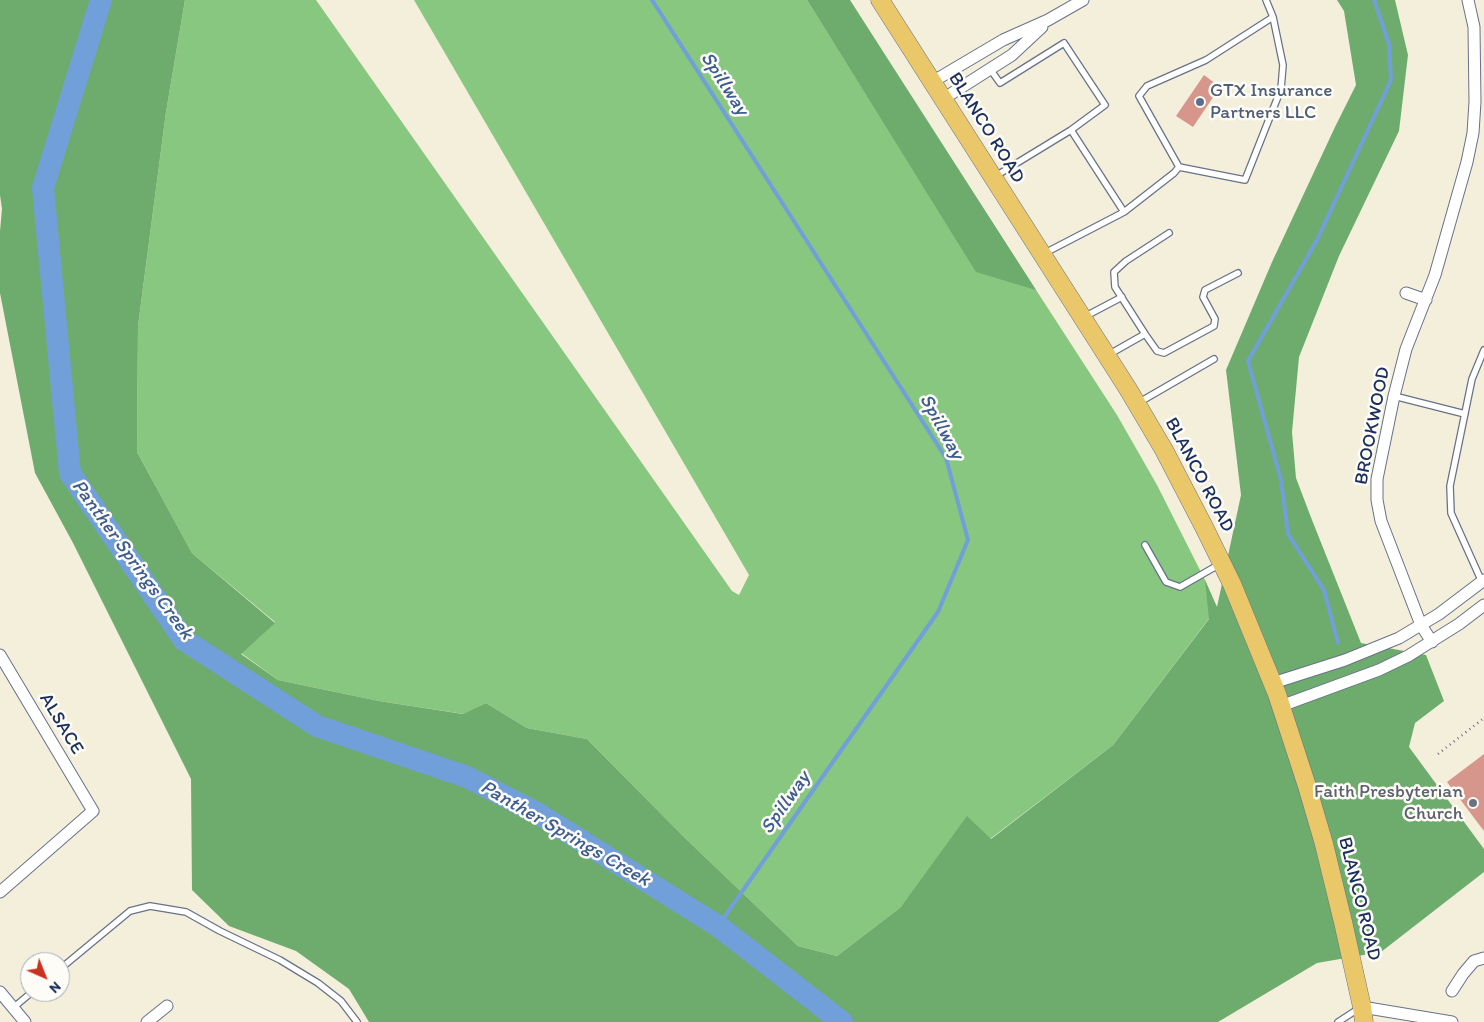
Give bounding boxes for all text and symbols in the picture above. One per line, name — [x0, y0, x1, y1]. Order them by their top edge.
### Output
water label: Spillway — [695, 48, 753, 120]
street label: BLANCO ROAD — [943, 68, 1029, 188]
place label: GTX Insurance Partners LLC — [1210, 80, 1332, 124]
marker: GTX Insurance Partners LLC — [1194, 96, 1206, 108]
street label: BROOKWOOD — [1350, 365, 1396, 487]
water label: Spillway — [913, 390, 969, 464]
street label: BLANCO ROAD — [1159, 414, 1239, 536]
water label: Panther Springs Creek — [66, 475, 198, 645]
street label: ALSACE — [34, 689, 88, 759]
water label: Spillway — [756, 767, 816, 839]
water label: Panther Springs Creek — [476, 776, 654, 892]
place label: Faith Presbyterian Church — [1314, 781, 1463, 825]
marker: Faith Presbyterian Church — [1467, 797, 1479, 809]
street label: BLANCO ROAD — [1333, 835, 1385, 963]
north arrow — [20, 952, 70, 1002]
text: N — [46, 978, 64, 997]

